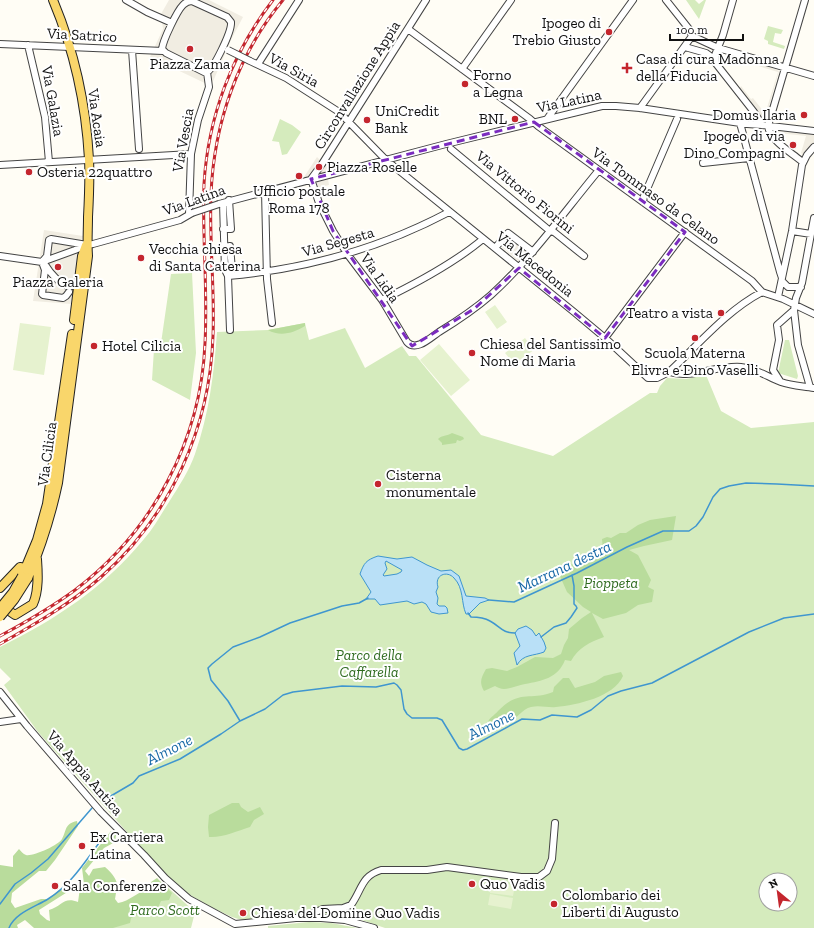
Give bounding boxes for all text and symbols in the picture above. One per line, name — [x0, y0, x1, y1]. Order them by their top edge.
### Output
place label: Ipogeo di Trebio Giusto — [512, 14, 601, 49]
scale bar — [670, 16, 743, 42]
street label: Circonvallazione Appia — [310, 17, 404, 153]
text: 100 m — [676, 23, 708, 37]
street label: Via Satrico — [45, 24, 118, 46]
marker: Ipogeo di Trebio Giusto — [604, 27, 614, 37]
marker: Piazza Zama — [185, 44, 195, 54]
street label: Via Siria — [265, 49, 322, 91]
place label: Casa di cura Madonna della Fiducia — [636, 50, 779, 85]
place label: Piazza Zama — [150, 55, 230, 73]
marker: Casa di cura Madonna della Fiducia — [621, 62, 633, 74]
street label: Via Galazia — [38, 63, 68, 138]
place label: Forno a Legna — [473, 66, 523, 101]
marker: Forno a Legna — [460, 79, 470, 89]
street label: Via Latina — [534, 85, 603, 117]
street label: Via Acaia — [84, 87, 110, 148]
place label: UniCredit Bank — [375, 102, 440, 137]
place label: Domus Ilaria — [713, 106, 796, 124]
street label: Via Vescia — [168, 107, 197, 174]
place label: BNL — [479, 110, 507, 128]
marker: Domus Ilaria — [799, 110, 809, 120]
marker: BNL — [510, 114, 520, 124]
marker: UniCredit Bank — [362, 115, 372, 125]
place label: Ipogeo di via Dino Compagni — [684, 127, 785, 162]
marker: Ipogeo di via Dino Compagni — [788, 140, 798, 150]
street label: Via Tommaso da Celano — [588, 143, 724, 249]
street label: Via Vittorio Fiorini — [471, 146, 578, 237]
place label: Piazza Roselle — [327, 158, 417, 176]
marker: Piazza Roselle — [314, 162, 324, 172]
place label: Osteria 22quattro — [37, 163, 153, 181]
marker: Osteria 22quattro — [24, 167, 34, 177]
marker: Ufficio postale Roma 178 — [294, 171, 304, 181]
street label: Via Latina — [159, 180, 228, 220]
place label: Ufficio postale Roma 178 — [253, 182, 345, 217]
street label: Via Segesta — [299, 223, 376, 261]
street label: Via Macedonia — [492, 227, 577, 301]
place label: Vecchia chiesa di Santa Caterina — [148, 240, 261, 275]
street label: Via Lidia — [356, 249, 404, 306]
marker: Vecchia chiesa di Santa Caterina — [136, 253, 146, 263]
marker: Piazza Galeria — [53, 262, 63, 272]
place label: Piazza Galeria — [12, 273, 104, 291]
place label: Teatro a vista — [626, 304, 713, 322]
marker: Teatro a vista — [716, 308, 726, 318]
marker: Scuola Materna Elivra e Dino Vaselli — [690, 333, 700, 343]
place label: Chiesa del Santissimo Nome di Maria — [480, 335, 621, 370]
place label: Hotel Cilicia — [102, 337, 181, 355]
marker: Hotel Cilicia — [89, 341, 99, 351]
place label: Scuola Materna Elivra e Dino Vaselli — [631, 344, 759, 379]
marker: Chiesa del Santissimo Nome di Maria — [467, 348, 477, 358]
street label: Via Cilicia — [33, 421, 60, 488]
place label: Cisterna monumentale — [386, 466, 476, 501]
marker: Cisterna monumentale — [373, 479, 383, 489]
water label: Marrana destra — [514, 536, 614, 596]
park label: Pioppeta — [584, 574, 638, 592]
park label: Parco della Caffarella — [336, 646, 402, 681]
water label: Almone — [464, 705, 518, 744]
street label: Via Appia Antica — [43, 726, 127, 819]
water label: Almone — [142, 730, 196, 770]
place label: Ex Cartiera Latina — [90, 828, 164, 863]
marker: Ex Cartiera Latina — [77, 841, 87, 851]
north arrow — [758, 872, 798, 912]
place label: Quo Vadis — [480, 875, 545, 893]
text: N — [767, 876, 781, 891]
place label: Sala Conferenze — [63, 877, 167, 895]
marker: Quo Vadis — [467, 879, 477, 889]
marker: Sala Conferenze — [50, 881, 60, 891]
place label: Colombario dei Liberti di Augusto — [562, 886, 679, 921]
marker: Colombario dei Liberti di Augusto — [549, 899, 559, 909]
park label: Parco Scott — [130, 901, 200, 919]
place label: Chiesa del Domine Quo Vadis — [251, 904, 440, 922]
marker: Chiesa del Domine Quo Vadis — [238, 908, 248, 918]

